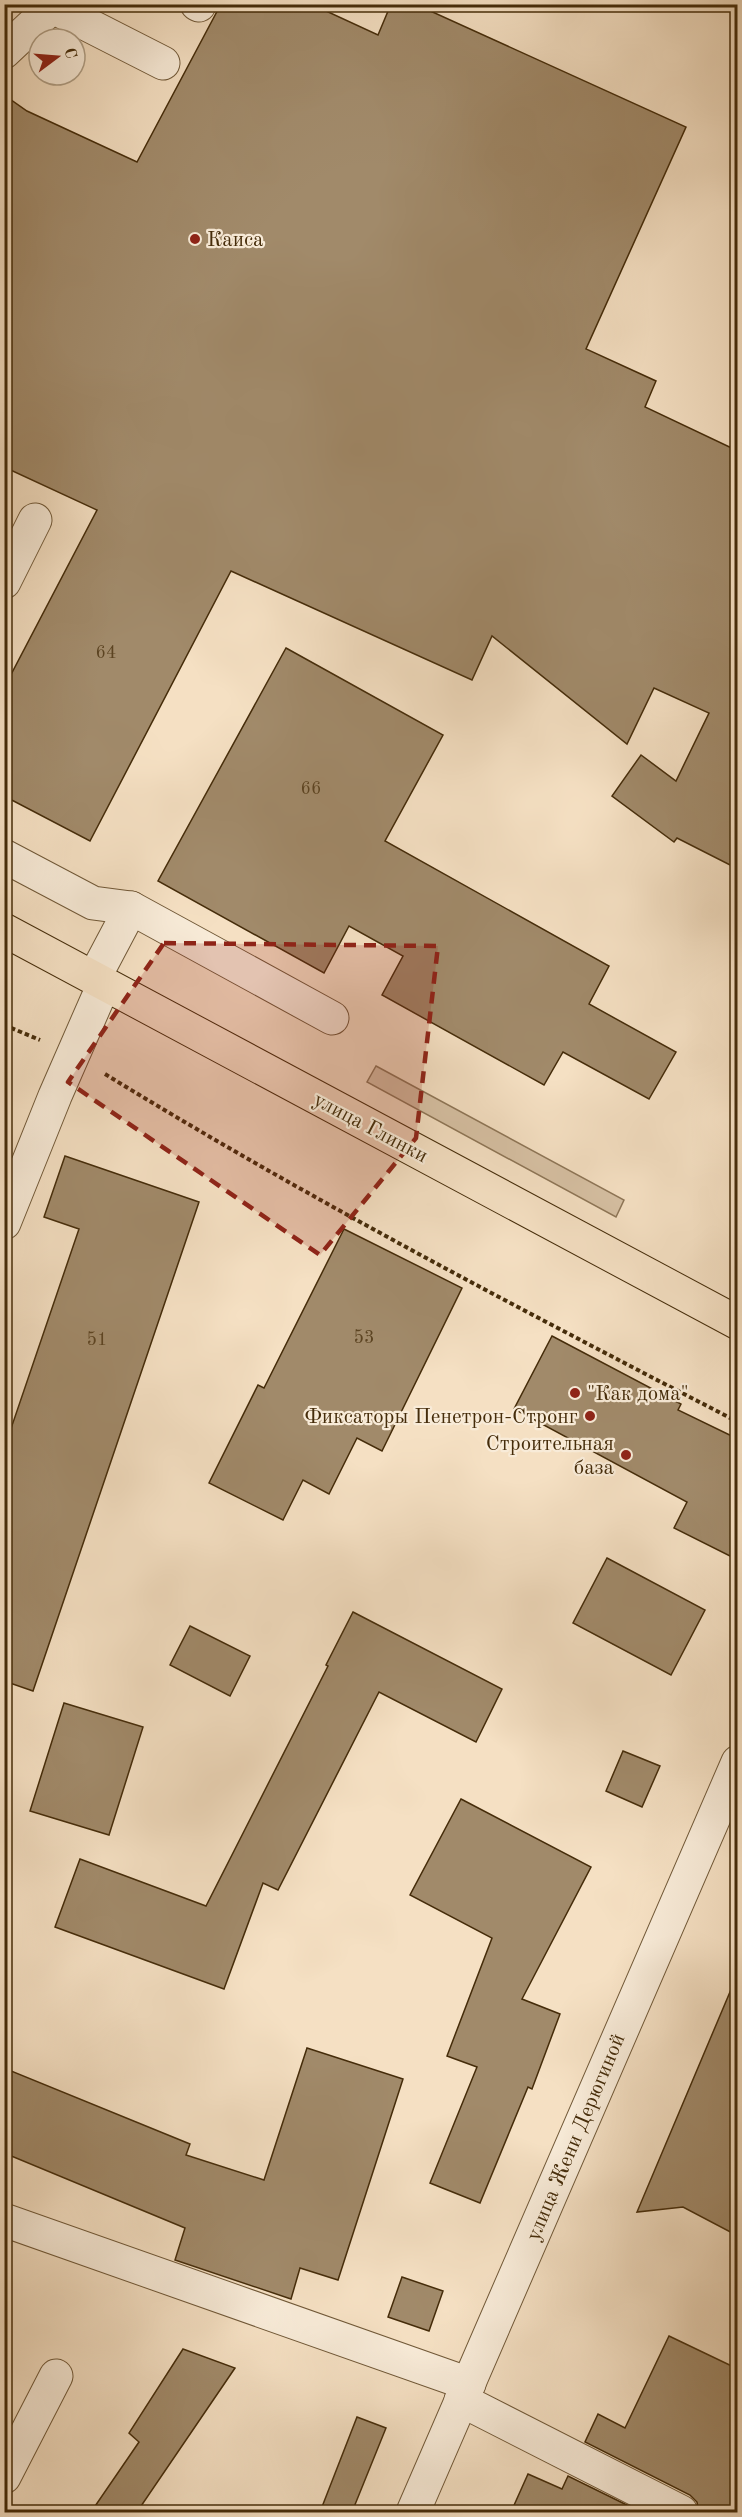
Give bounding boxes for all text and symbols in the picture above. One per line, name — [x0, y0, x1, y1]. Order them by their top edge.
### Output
north arrow — [27, 27, 87, 87]
text: С — [60, 46, 79, 61]
place label: Каиса — [207, 230, 264, 251]
marker: Каиса — [188, 232, 202, 246]
house number: 64 — [96, 644, 116, 662]
house number: 66 — [301, 780, 321, 798]
street label: улица Глинки — [310, 1089, 431, 1167]
house number: 53 — [354, 1329, 374, 1347]
house number: 51 — [87, 1331, 107, 1349]
place label: "Как дома" — [587, 1384, 689, 1405]
marker: "Как дома" — [568, 1386, 582, 1400]
place label: Фиксаторы Пенетрон-Стронг — [304, 1407, 578, 1428]
marker: Фиксаторы Пенетрон-Стронг — [583, 1409, 597, 1423]
place label: Строительная база — [486, 1434, 614, 1479]
marker: Строительная база — [619, 1448, 633, 1462]
street label: улица Жени Дерюгиной — [523, 2031, 630, 2244]

